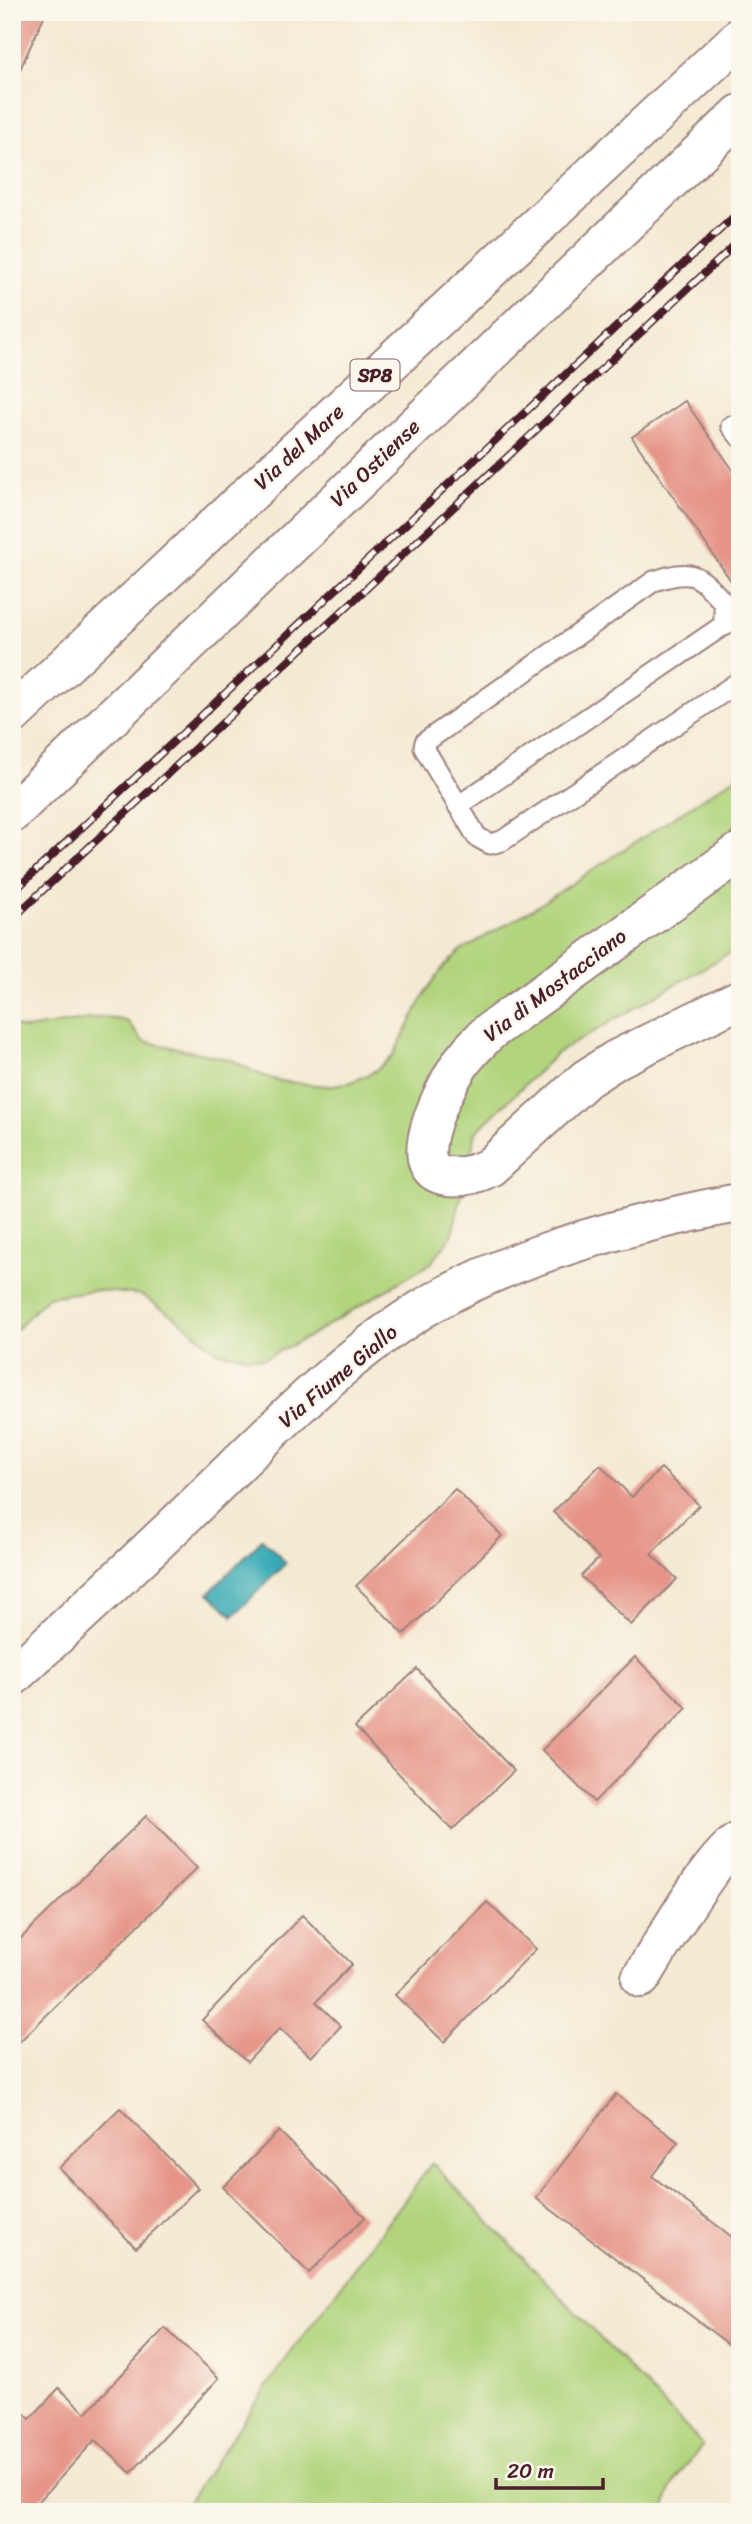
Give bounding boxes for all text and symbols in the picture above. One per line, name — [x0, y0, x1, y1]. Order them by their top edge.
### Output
road number: SP8 — [350, 360, 400, 390]
street label: Via del Mare — [244, 394, 354, 500]
street label: Via Ostiense — [320, 409, 430, 517]
street label: Via di Mostacciano — [475, 918, 636, 1052]
street label: Via Fiume Giallo — [269, 1314, 407, 1438]
scale bar — [496, 2447, 603, 2491]
text: 20 m — [507, 2452, 554, 2490]

